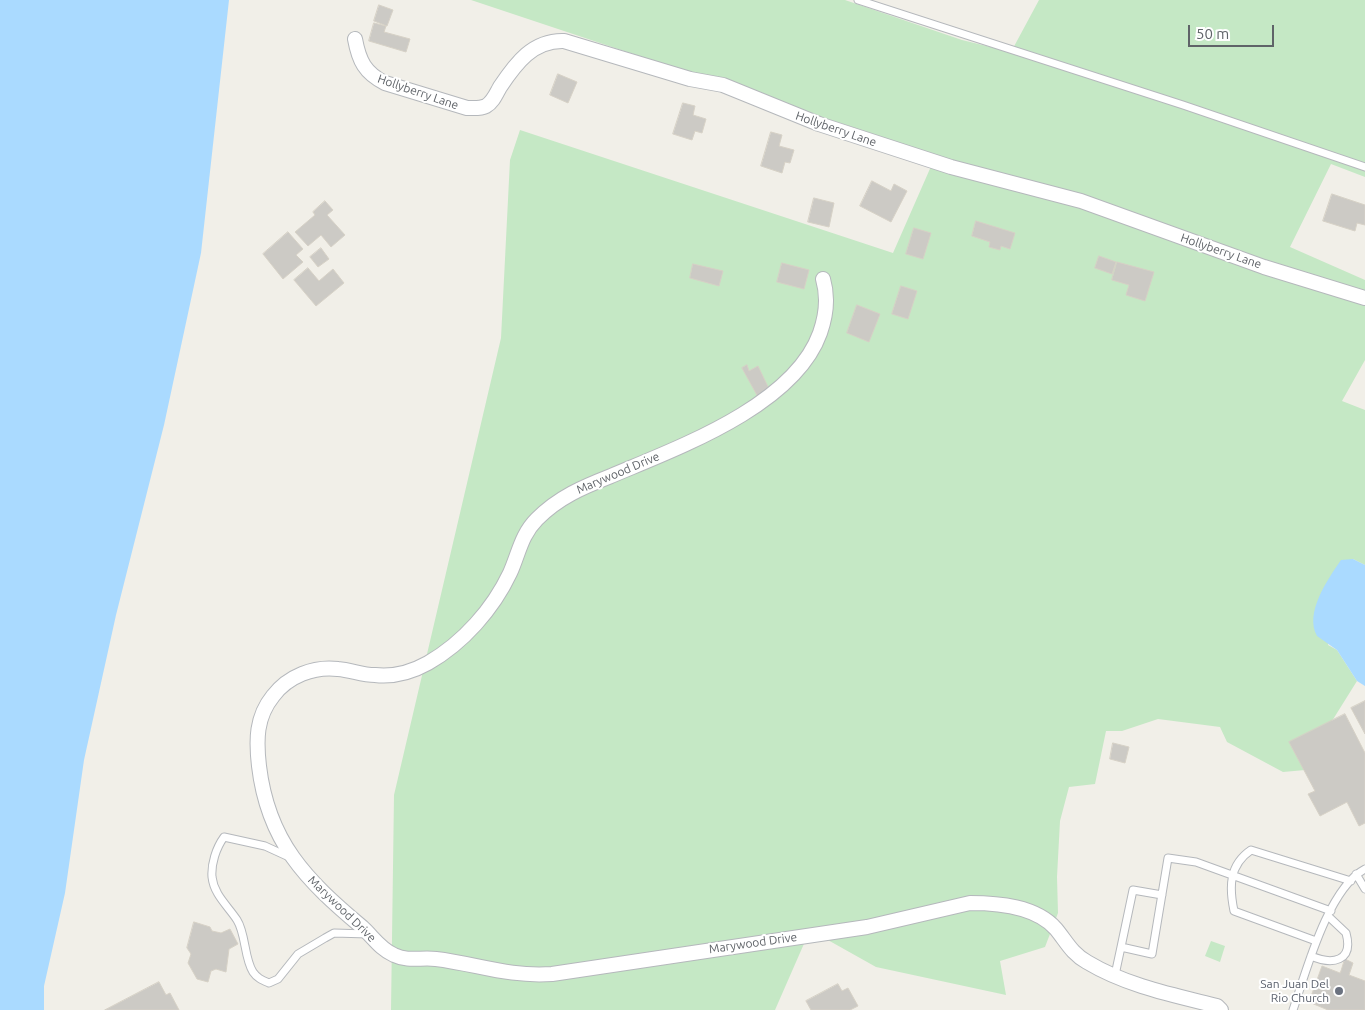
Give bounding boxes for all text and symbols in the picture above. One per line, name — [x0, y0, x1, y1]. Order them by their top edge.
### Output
scale bar — [1190, 15, 1276, 47]
text: 50 m — [1196, 25, 1229, 42]
street label: Hollyberry Lane — [376, 71, 460, 113]
street label: Hollyberry Lane — [794, 108, 878, 150]
street label: Hollyberry Lane — [1179, 230, 1263, 272]
street label: Marywood Drive — [574, 449, 662, 497]
street label: Marywood Drive — [305, 873, 379, 945]
street label: Marywood Drive — [708, 930, 798, 956]
place label: San Juan Del Rio Church — [1260, 977, 1329, 1005]
marker: San Juan Del Rio Church — [1333, 985, 1345, 997]

